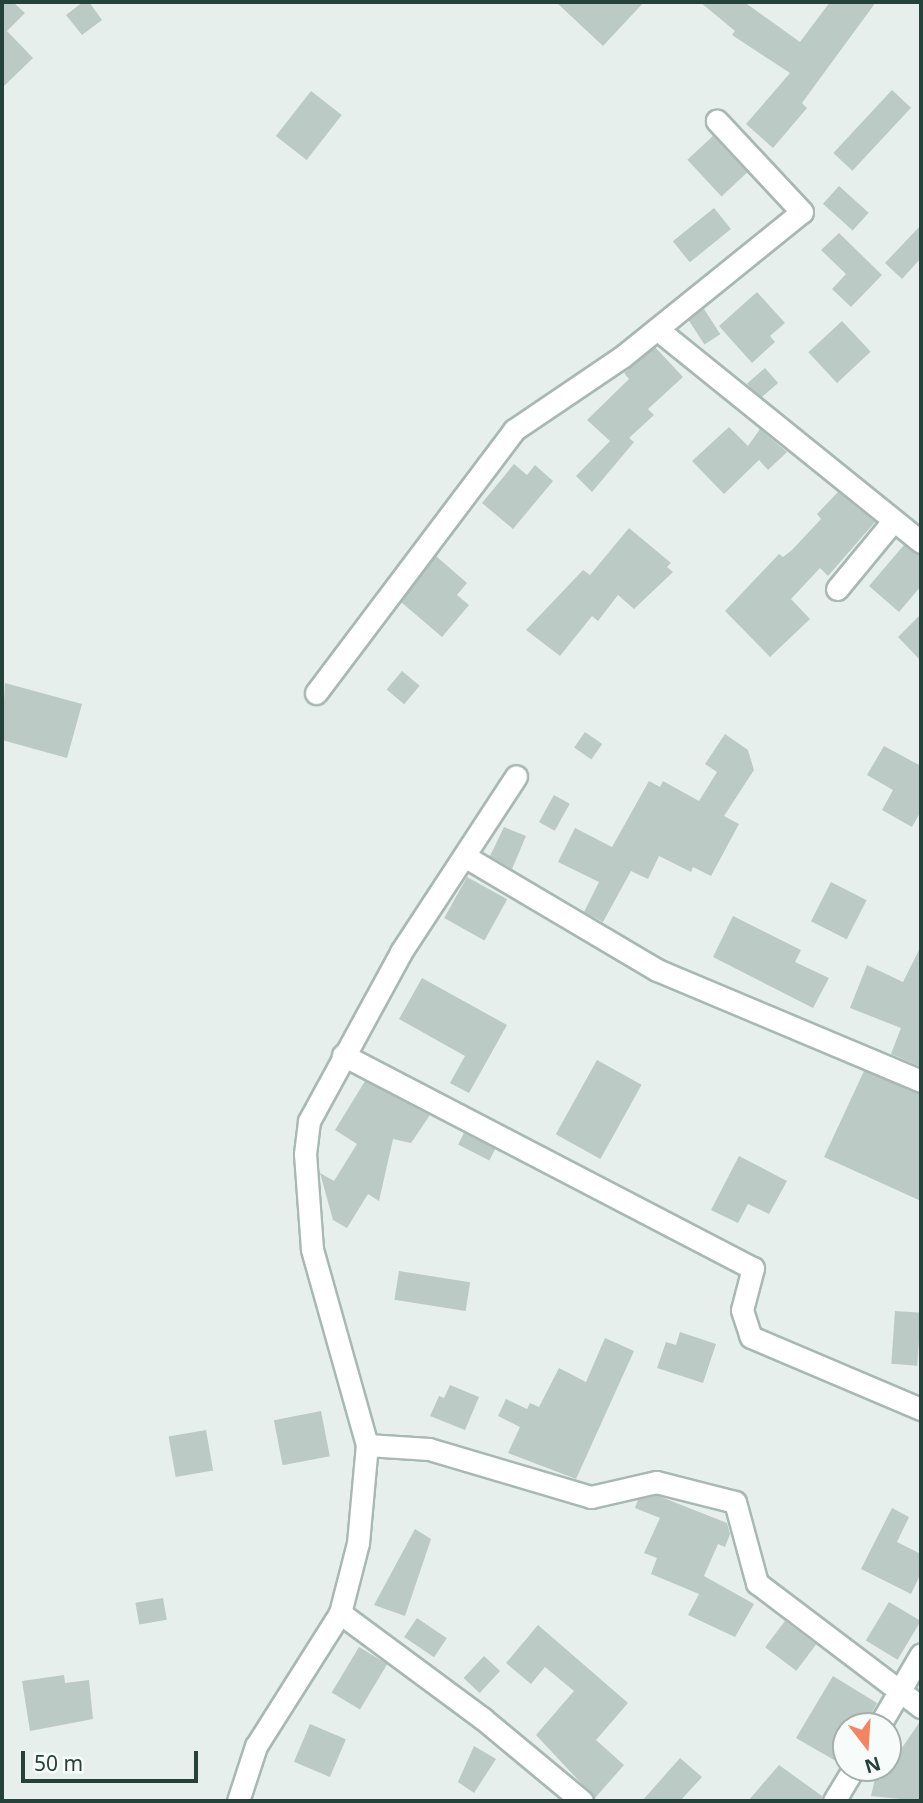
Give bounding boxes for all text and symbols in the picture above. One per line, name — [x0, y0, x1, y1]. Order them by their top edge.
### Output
north arrow — [832, 1712, 902, 1782]
scale bar — [24, 1736, 201, 1780]
text: 50 m — [34, 1749, 83, 1777]
text: N — [861, 1750, 884, 1780]

